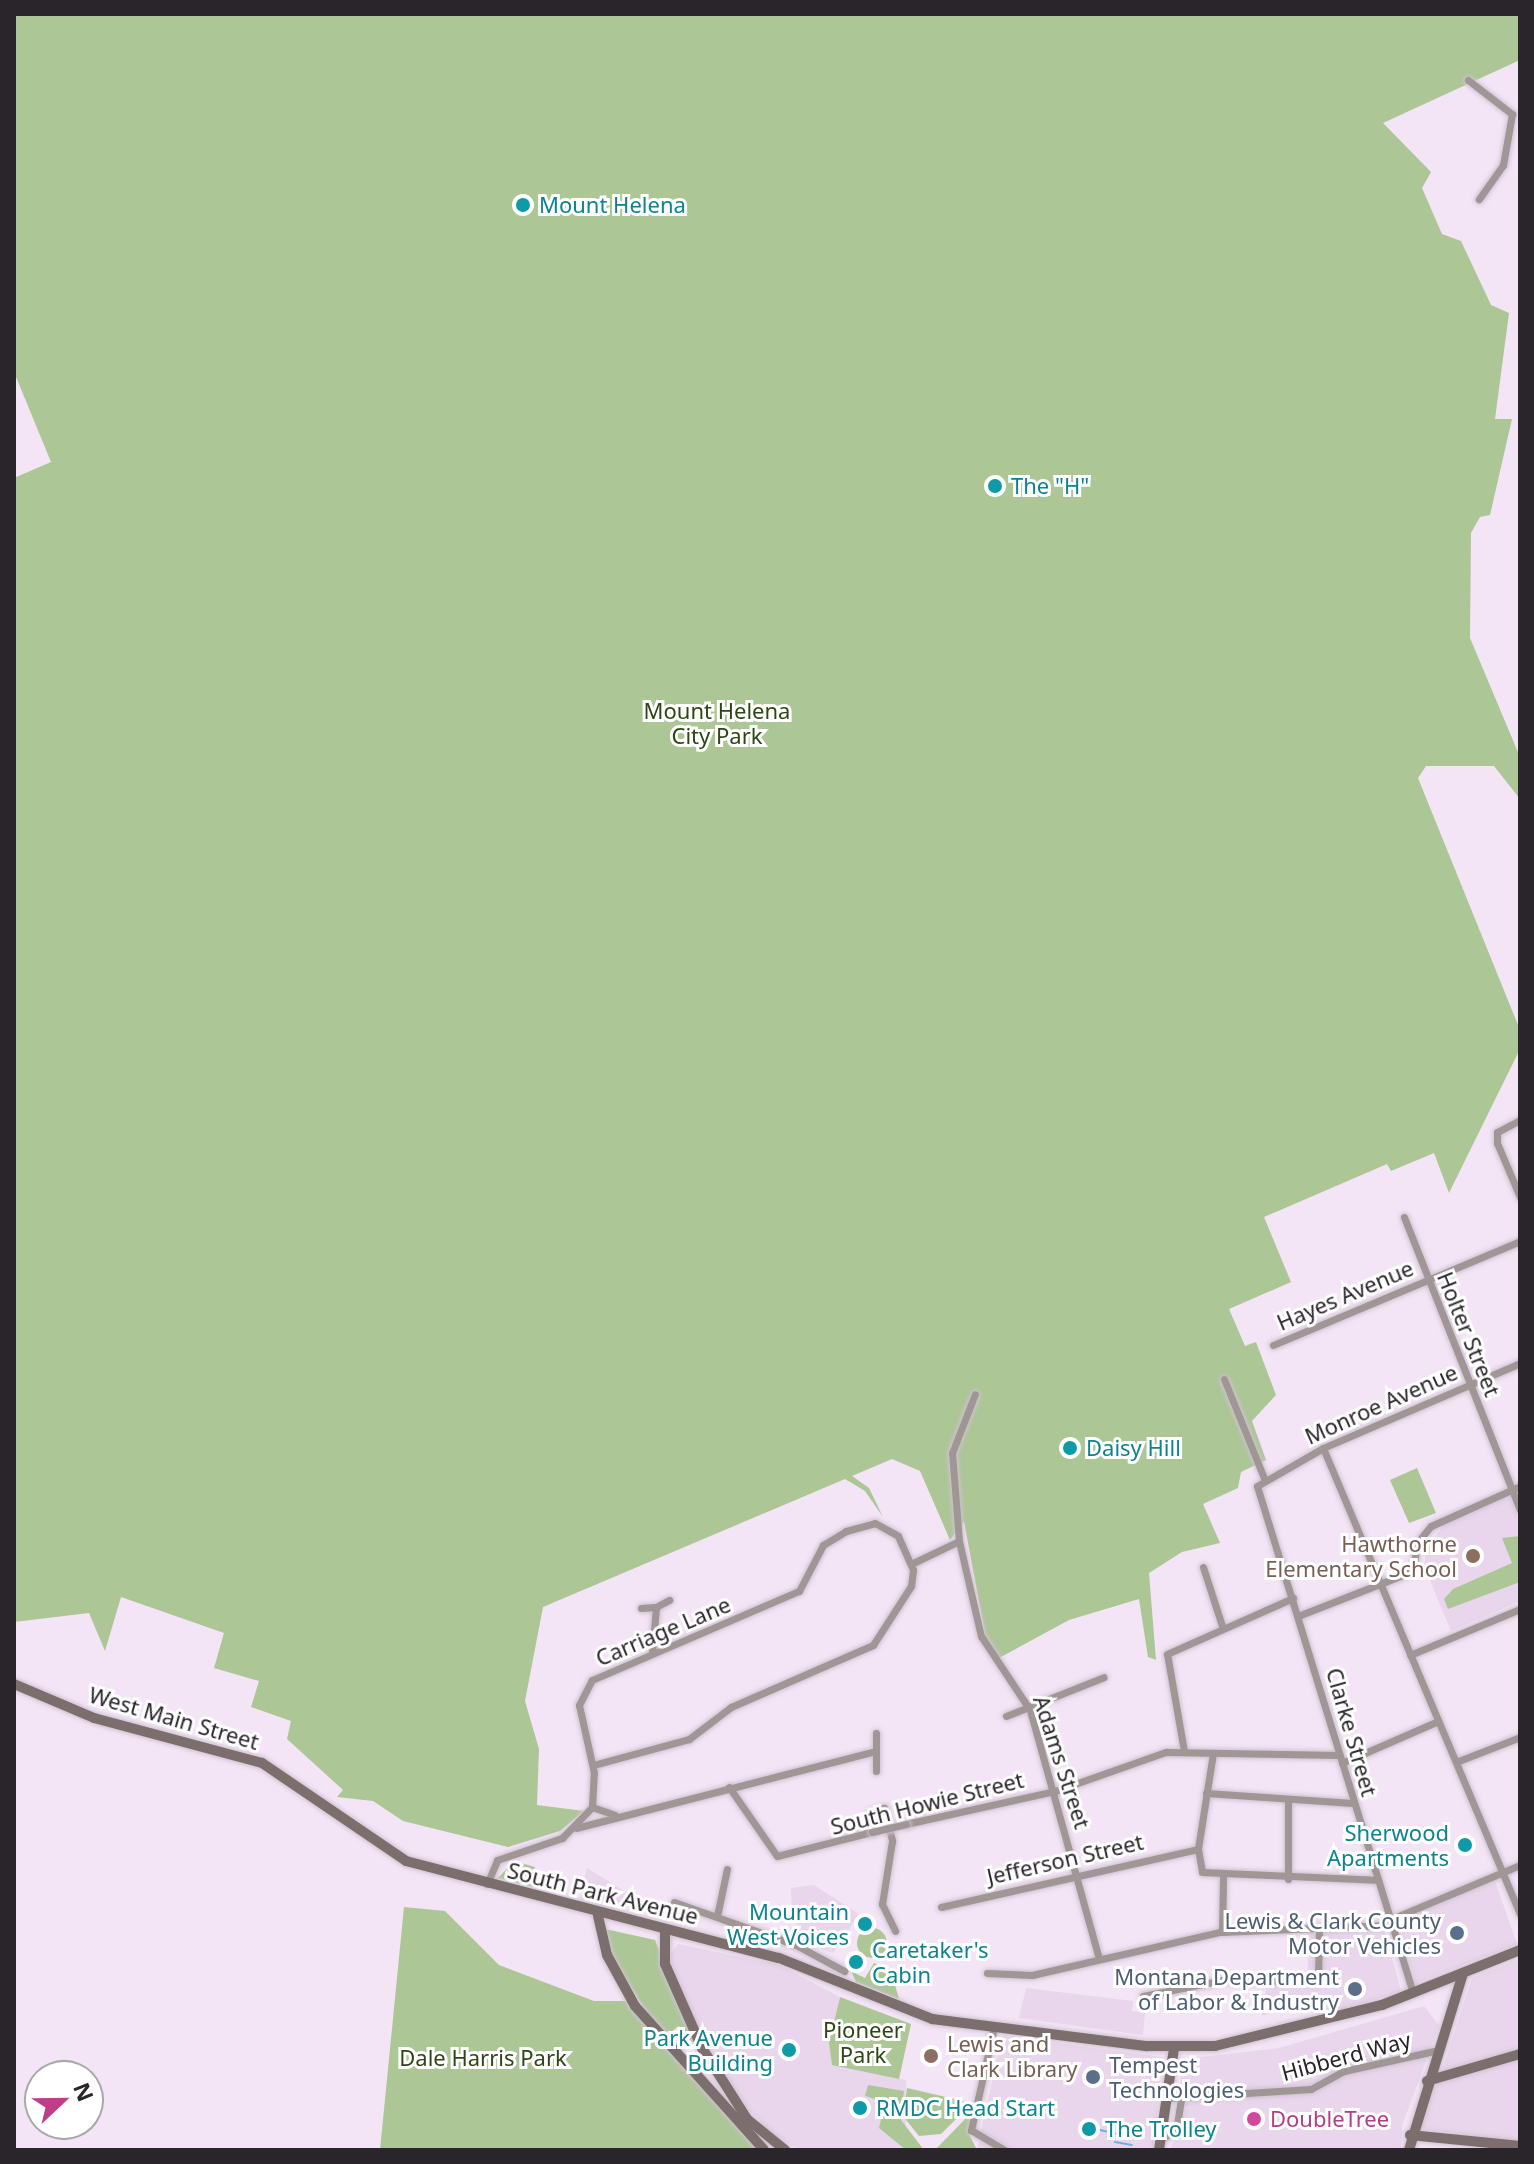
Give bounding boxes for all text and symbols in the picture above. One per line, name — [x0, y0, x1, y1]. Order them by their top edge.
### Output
place label: Mount Helena — [539, 192, 686, 218]
marker: Mount Helena — [514, 196, 532, 214]
place label: The "H" — [1011, 473, 1089, 499]
marker: The "H" — [986, 477, 1004, 495]
park label: Mount Helena City Park — [644, 697, 790, 748]
street label: Hayes Avenue — [1273, 1254, 1417, 1336]
street label: Holter Street — [1432, 1268, 1506, 1400]
street label: Monroe Avenue — [1301, 1359, 1461, 1449]
place label: Daisy Hill — [1086, 1435, 1181, 1461]
marker: Daisy Hill — [1061, 1439, 1079, 1457]
place label: Hawthorne Elementary School — [1265, 1530, 1457, 1582]
marker: Hawthorne Elementary School — [1464, 1547, 1482, 1565]
street label: Carriage Lane — [592, 1591, 734, 1671]
street label: Clarke Street — [1321, 1665, 1383, 1799]
street label: West Main Street — [86, 1681, 262, 1755]
street label: Adams Street — [1028, 1692, 1096, 1832]
street label: South Howie Street — [828, 1766, 1026, 1840]
place label: Sherwood Apartments — [1327, 1819, 1449, 1870]
street label: Jefferson Street — [984, 1828, 1146, 1890]
marker: Sherwood Apartments — [1456, 1836, 1474, 1854]
street label: South Park Avenue — [505, 1857, 701, 1929]
place label: Mountain West Voices — [727, 1898, 849, 1950]
place label: Lewis & Clark County Motor Vehicles — [1224, 1907, 1441, 1958]
marker: Mountain West Voices — [856, 1915, 874, 1933]
marker: Lewis & Clark County Motor Vehicles — [1448, 1924, 1466, 1942]
place label: Caretaker's Cabin — [872, 1936, 989, 1988]
marker: Caretaker's Cabin — [847, 1953, 865, 1971]
place label: Montana Department of Labor & Industry — [1114, 1963, 1339, 2014]
marker: Montana Department of Labor & Industry — [1346, 1980, 1364, 1998]
park label: Pioneer Park — [823, 2016, 903, 2068]
place label: Park Avenue Building — [644, 2024, 773, 2076]
street label: Hibberd Way — [1278, 2026, 1414, 2086]
place label: Lewis and Clark Library — [947, 2030, 1078, 2082]
marker: Park Avenue Building — [780, 2041, 798, 2059]
park label: Dale Harris Park — [399, 2045, 567, 2071]
marker: Lewis and Clark Library — [922, 2047, 940, 2065]
place label: Tempest Technologies — [1109, 2051, 1244, 2102]
north arrow — [24, 2060, 104, 2140]
marker: Tempest Technologies — [1084, 2068, 1102, 2086]
text: N — [67, 2078, 102, 2106]
place label: RMDC Head Start — [876, 2095, 1055, 2121]
marker: RMDC Head Start — [851, 2099, 869, 2117]
place label: DoubleTree — [1270, 2106, 1389, 2132]
marker: DoubleTree — [1245, 2110, 1263, 2128]
place label: The Trolley — [1105, 2116, 1217, 2142]
marker: The Trolley — [1080, 2120, 1098, 2138]

